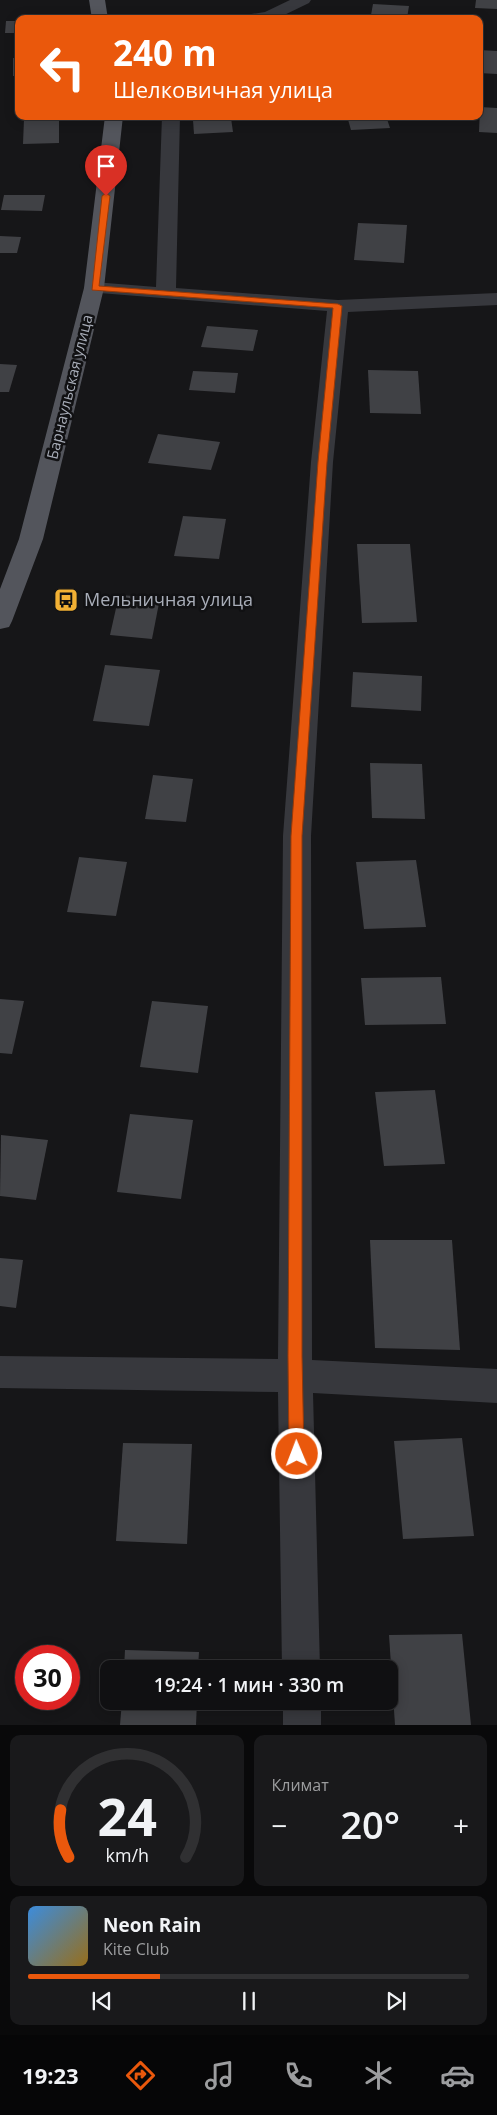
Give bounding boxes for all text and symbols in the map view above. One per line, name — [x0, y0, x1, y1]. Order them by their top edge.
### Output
text: 240 m — [113, 29, 217, 76]
icon: left — [30, 35, 95, 100]
text: Шелковичная улица — [113, 74, 333, 104]
pin — [85, 145, 127, 196]
icon: arrive — [92, 152, 120, 180]
street label: Барнаульская улица — [41, 312, 97, 461]
bus stop icon: Мельничная улица — [53, 587, 79, 613]
place label: Мельничная улица — [84, 587, 253, 611]
position arrow — [270, 1427, 322, 1479]
speed limit sign: 30 — [15, 1645, 80, 1710]
text: 19:24 · 1 мин · 330 m — [154, 1672, 344, 1698]
text: Климат — [272, 1774, 329, 1796]
text: 24 — [97, 1780, 156, 1851]
text: 20° — [340, 1798, 400, 1850]
text: − — [272, 1806, 288, 1844]
text: + — [453, 1806, 469, 1844]
text: km/h — [105, 1843, 148, 1867]
text: Neon Rain — [103, 1912, 201, 1938]
text: Kite Club — [103, 1938, 169, 1960]
icon: previous — [88, 1987, 116, 2015]
icon: pause — [235, 1987, 263, 2015]
icon: next — [382, 1987, 410, 2015]
icon: directions — [123, 2058, 158, 2093]
icon: music — [202, 2058, 237, 2093]
icon: phone — [281, 2058, 316, 2093]
icon: climate — [361, 2058, 396, 2093]
icon: car — [440, 2058, 475, 2093]
text: 19:23 — [22, 2060, 79, 2090]

